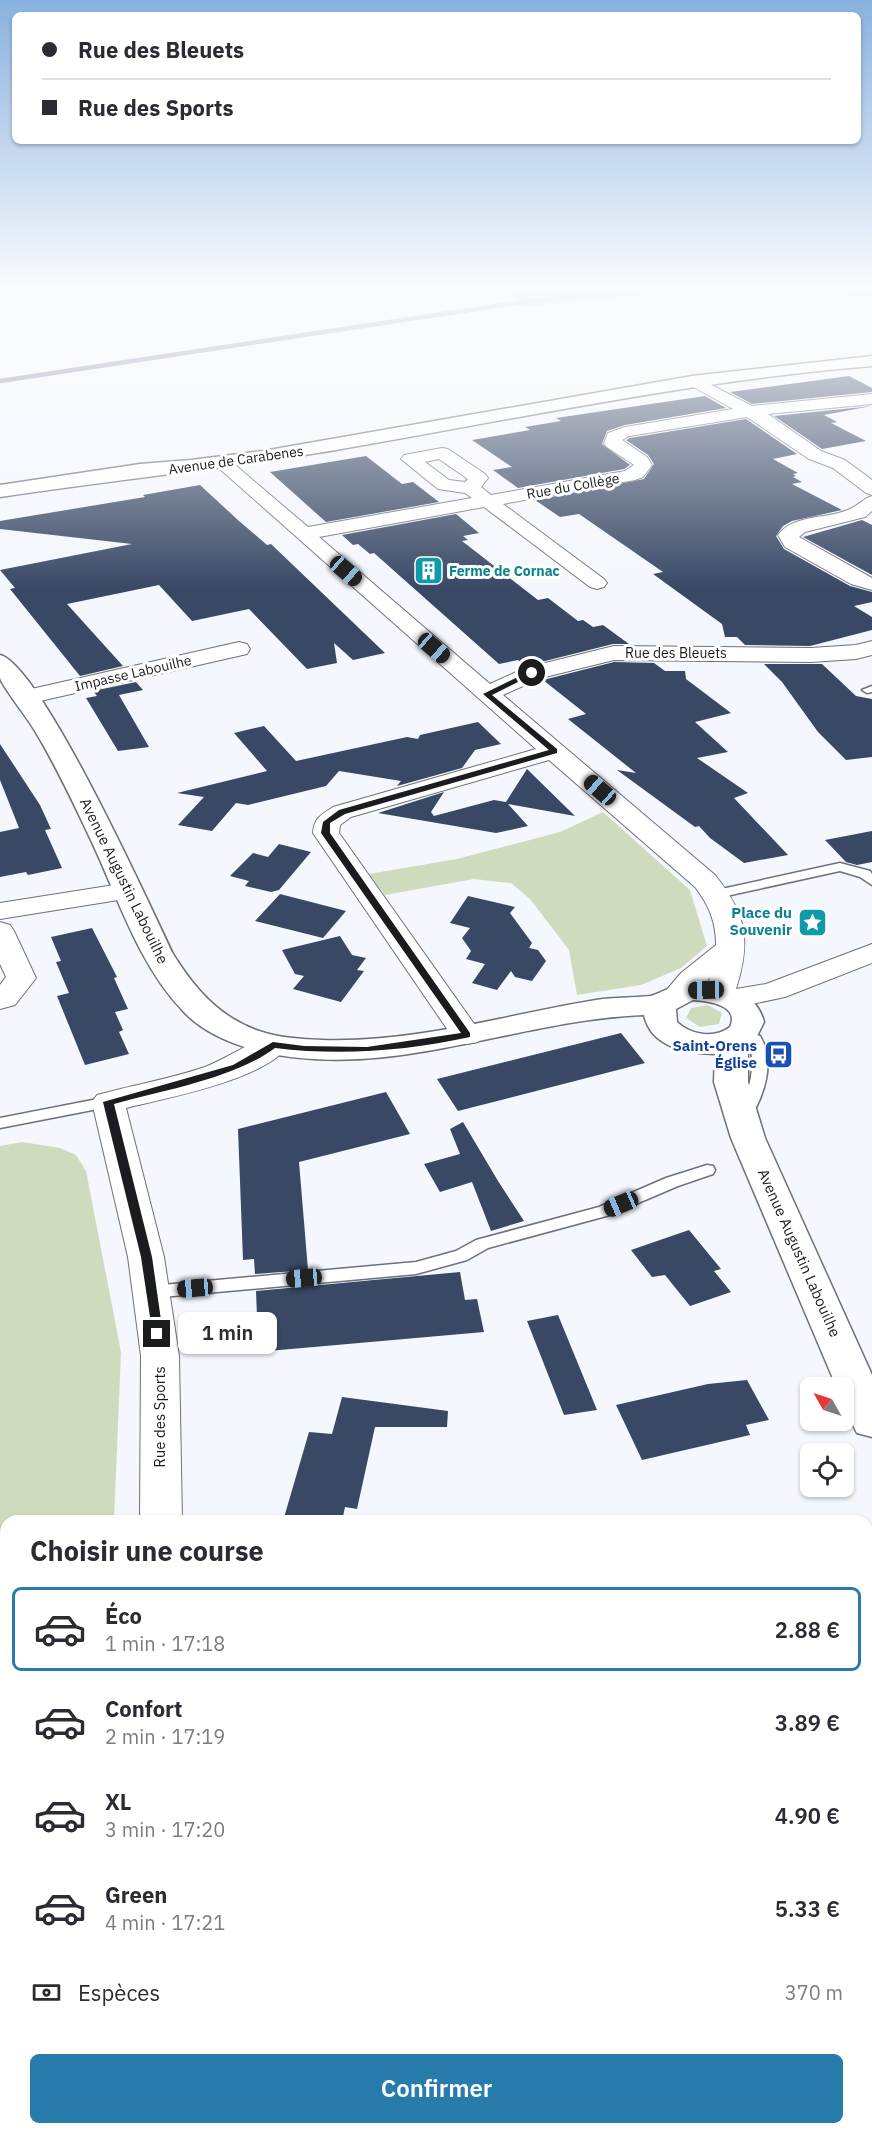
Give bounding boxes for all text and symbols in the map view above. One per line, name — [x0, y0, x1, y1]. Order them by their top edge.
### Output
text: Rue des Bleuets — [78, 35, 244, 64]
text: Rue des Sports — [78, 93, 234, 122]
street label: Avenue de Carabenes — [167, 442, 305, 478]
street label: Rue du Collège — [525, 469, 621, 503]
car — [327, 552, 365, 590]
building icon: Ferme de Cornac — [412, 555, 444, 587]
place label: Ferme de Cornac — [449, 562, 560, 580]
car — [415, 629, 453, 667]
street label: Rue des Bleuets — [625, 644, 727, 662]
street label: Impasse Labouilhe — [73, 651, 193, 695]
route start — [518, 659, 545, 686]
car — [581, 771, 619, 809]
street label: Avenue Augustin Labouilhe — [76, 795, 173, 967]
place label: Place du Souvenir — [730, 903, 792, 939]
place icon: Place du Souvenir — [797, 906, 829, 938]
car — [688, 981, 724, 999]
place label: Saint-Orens Église — [672, 1036, 757, 1072]
bus stop icon: Saint-Orens Église — [762, 1039, 794, 1071]
street label: Avenue Augustin Labouilhe — [754, 1166, 845, 1340]
car — [601, 1189, 641, 1219]
car — [285, 1267, 323, 1289]
car — [176, 1277, 214, 1299]
callout: 1 min — [178, 1313, 277, 1355]
text: 1 min — [202, 1319, 253, 1346]
route end — [143, 1320, 170, 1347]
street label: Rue des Sports — [150, 1366, 169, 1468]
north arrow — [800, 1377, 854, 1431]
map controls — [800, 1377, 854, 1497]
button: locate — [800, 1443, 854, 1497]
text: Choisir une course — [30, 1533, 264, 1568]
text: Éco — [105, 1601, 142, 1630]
icon: car — [33, 1602, 87, 1656]
text: 2.88 € — [775, 1615, 840, 1644]
text: 1 min · 17:18 — [105, 1630, 225, 1657]
text: Confort — [105, 1694, 183, 1723]
icon: car — [33, 1695, 87, 1749]
text: 3.89 € — [775, 1708, 840, 1737]
text: 2 min · 17:19 — [105, 1723, 225, 1750]
text: XL — [105, 1787, 131, 1816]
icon: car — [33, 1788, 87, 1842]
text: 4.90 € — [775, 1801, 840, 1830]
text: 3 min · 17:20 — [105, 1816, 225, 1843]
text: Green — [105, 1880, 167, 1909]
icon: car — [33, 1881, 87, 1935]
text: 5.33 € — [775, 1894, 840, 1923]
text: 4 min · 17:21 — [105, 1909, 225, 1936]
icon: cash — [30, 1976, 63, 2009]
text: Espèces — [78, 1978, 160, 2007]
text: 370 m — [785, 1979, 843, 2006]
button: Confirmer — [30, 2054, 843, 2123]

